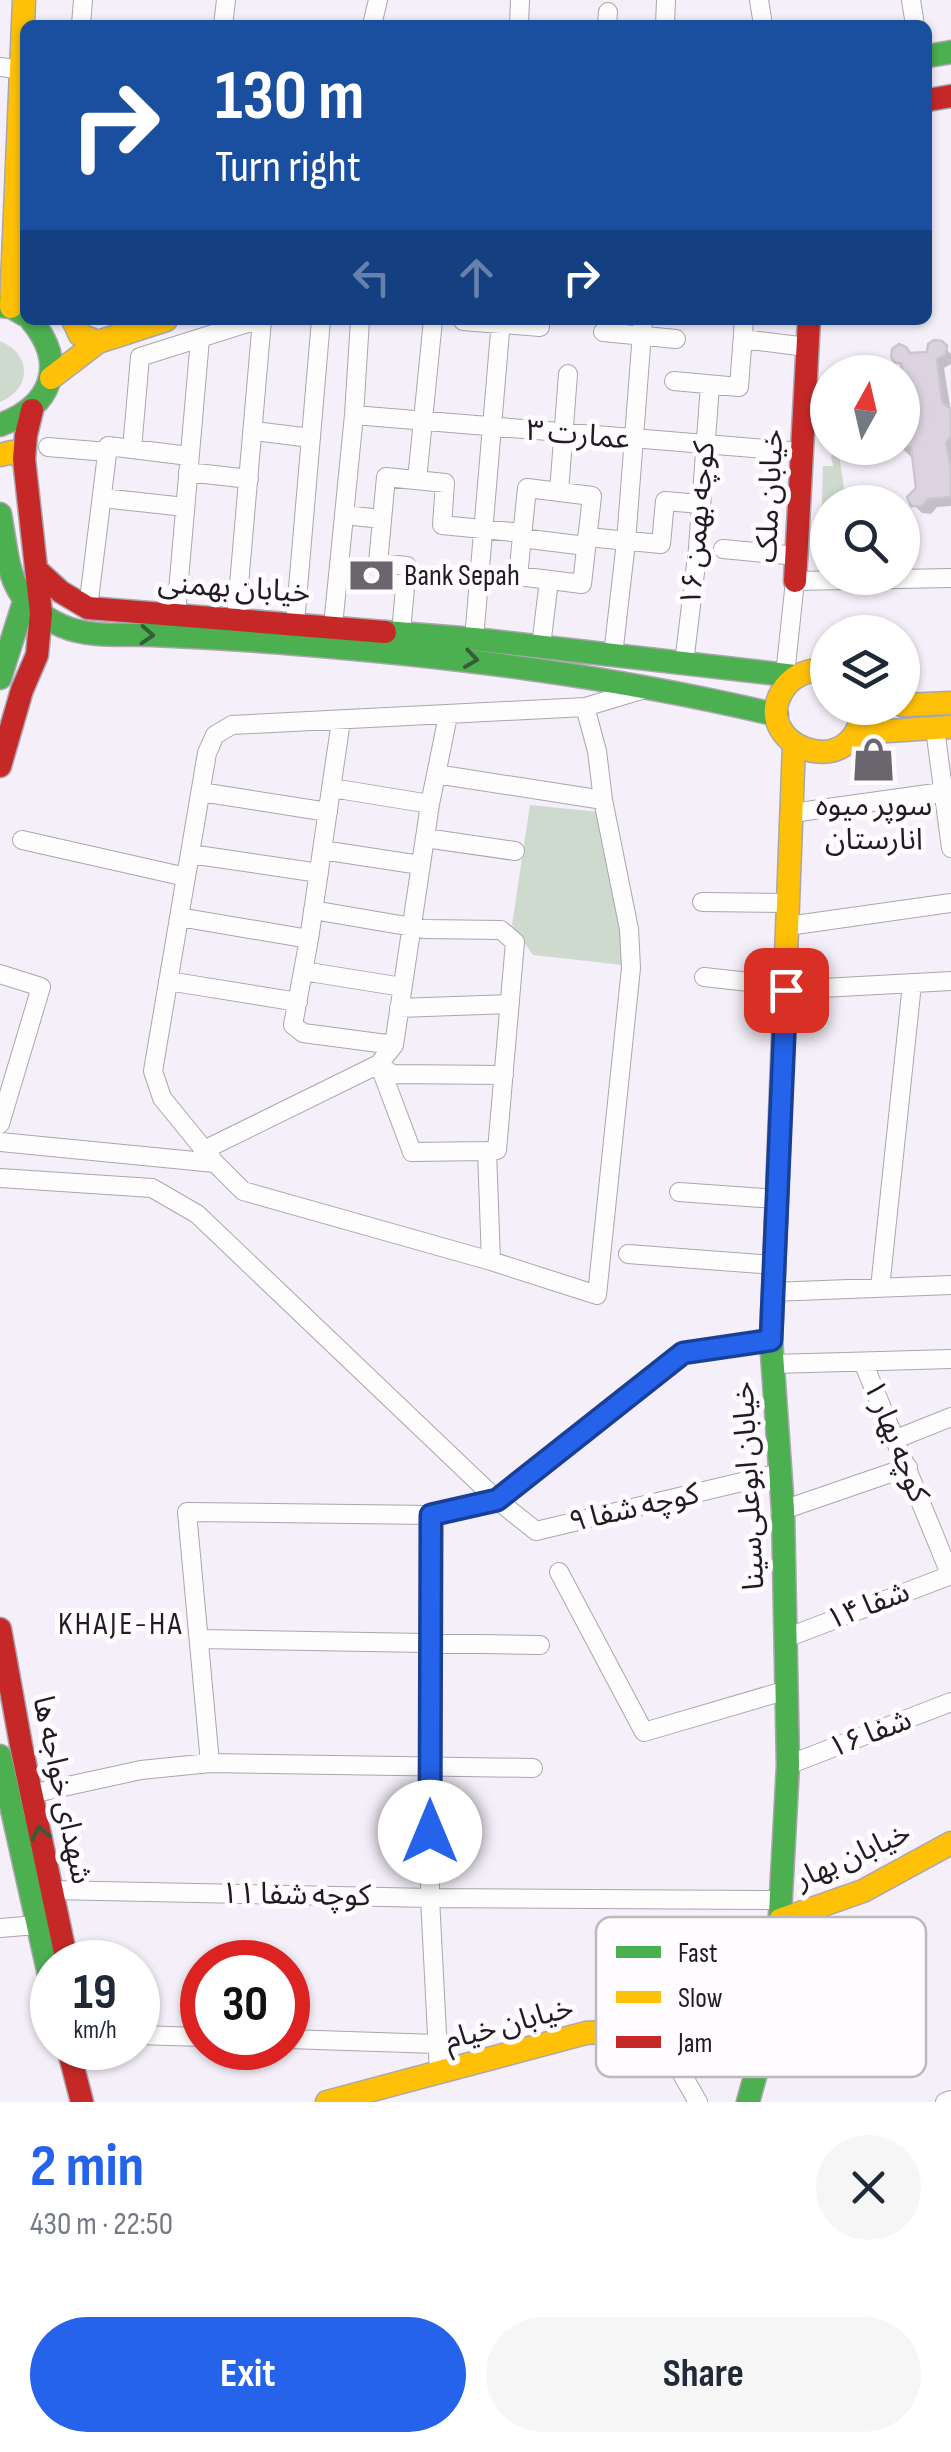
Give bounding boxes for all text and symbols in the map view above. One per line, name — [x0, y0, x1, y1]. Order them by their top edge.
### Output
text: 130 m — [215, 55, 364, 139]
icon: right — [50, 60, 180, 190]
text: Turn right — [215, 140, 361, 195]
icon: left — [344, 250, 399, 305]
icon: ahead — [449, 250, 504, 305]
icon: right — [554, 250, 609, 305]
north arrow — [810, 355, 920, 465]
map controls — [810, 355, 920, 725]
street label: عمارت ۳ — [525, 413, 631, 457]
street label: خیابان ملک — [749, 428, 791, 564]
street label: کوچه بهمن ۱۶ — [673, 440, 723, 608]
button: search — [810, 485, 920, 595]
bank icon: Bank Sepah — [347, 552, 395, 600]
place label: Bank Sepah — [404, 558, 520, 594]
street label: خیابان بهمنی — [157, 565, 311, 611]
button: layers — [810, 615, 920, 725]
one-way arrow — [140, 624, 156, 645]
one-way arrow — [463, 648, 480, 669]
shop icon: سوپر میوه انارستان — [850, 735, 898, 783]
place label: سوپر میوه انارستان — [816, 788, 932, 858]
pin — [744, 948, 829, 1033]
icon: arrive — [759, 963, 814, 1018]
street label: کوچه بهار ۱ — [855, 1375, 937, 1508]
street label: خیابان ابوعلی‌سینا — [726, 1381, 772, 1591]
street label: کوچه شفا ۹ — [565, 1475, 703, 1541]
street label: شفا ۱۴ — [821, 1574, 915, 1638]
district label: KHAJE-HA — [58, 1605, 184, 1644]
street label: شهدای خواجه ها — [25, 1693, 99, 1887]
street label: شفا ۱۶ — [823, 1702, 917, 1766]
position arrow — [378, 1780, 482, 1884]
street label: خیابان بهار — [789, 1815, 916, 1898]
one-way arrow — [30, 1825, 51, 1842]
street label: کوچه شفا ۱۱ — [221, 1876, 372, 1914]
legend — [596, 1917, 926, 2077]
text: Fast — [678, 1937, 717, 1970]
speed limit sign: 30 — [180, 1940, 310, 2070]
text: 19 — [73, 1963, 117, 2023]
text: Slow — [678, 1982, 723, 2015]
street label: خیابان خیام — [441, 1990, 578, 2061]
text: km/h — [73, 2015, 117, 2046]
text: Jam — [677, 2027, 713, 2060]
text: 2 min — [30, 2131, 144, 2203]
button: close — [816, 2135, 921, 2240]
text: 430 m · 22:50 — [30, 2205, 173, 2244]
button: Exit — [30, 2317, 466, 2432]
button: Share — [486, 2317, 921, 2432]

